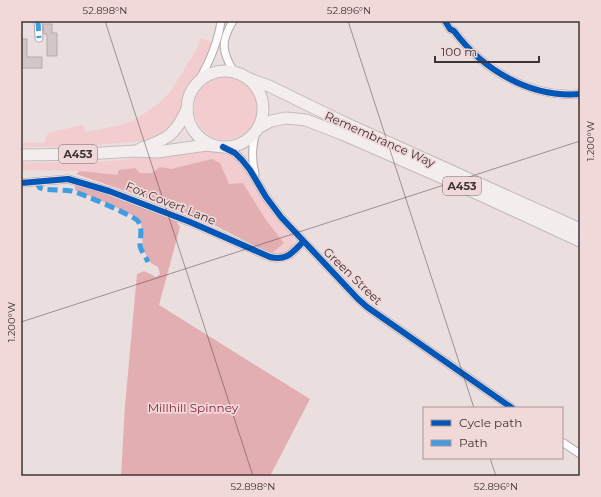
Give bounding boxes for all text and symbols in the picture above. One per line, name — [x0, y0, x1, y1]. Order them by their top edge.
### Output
text: 52.898°N — [83, 4, 127, 17]
text: 52.896°N — [327, 4, 371, 17]
scale bar — [435, 38, 539, 64]
text: 100 m — [441, 44, 477, 59]
street label: Remembrance Way — [322, 108, 438, 170]
text: 1.200°W — [584, 121, 597, 161]
road number: A453 — [59, 145, 97, 163]
road number: A453 — [443, 177, 481, 195]
street label: Fox Covert Lane — [124, 178, 218, 228]
street label: Green Street — [320, 244, 386, 308]
text: 1.200°W — [5, 302, 18, 342]
park label: Millhill Spinney — [148, 400, 239, 415]
legend — [423, 407, 563, 459]
text: Cycle path — [459, 415, 522, 430]
text: Path — [459, 435, 488, 450]
text: 52.898°N — [231, 480, 275, 493]
text: 52.896°N — [474, 480, 518, 493]

